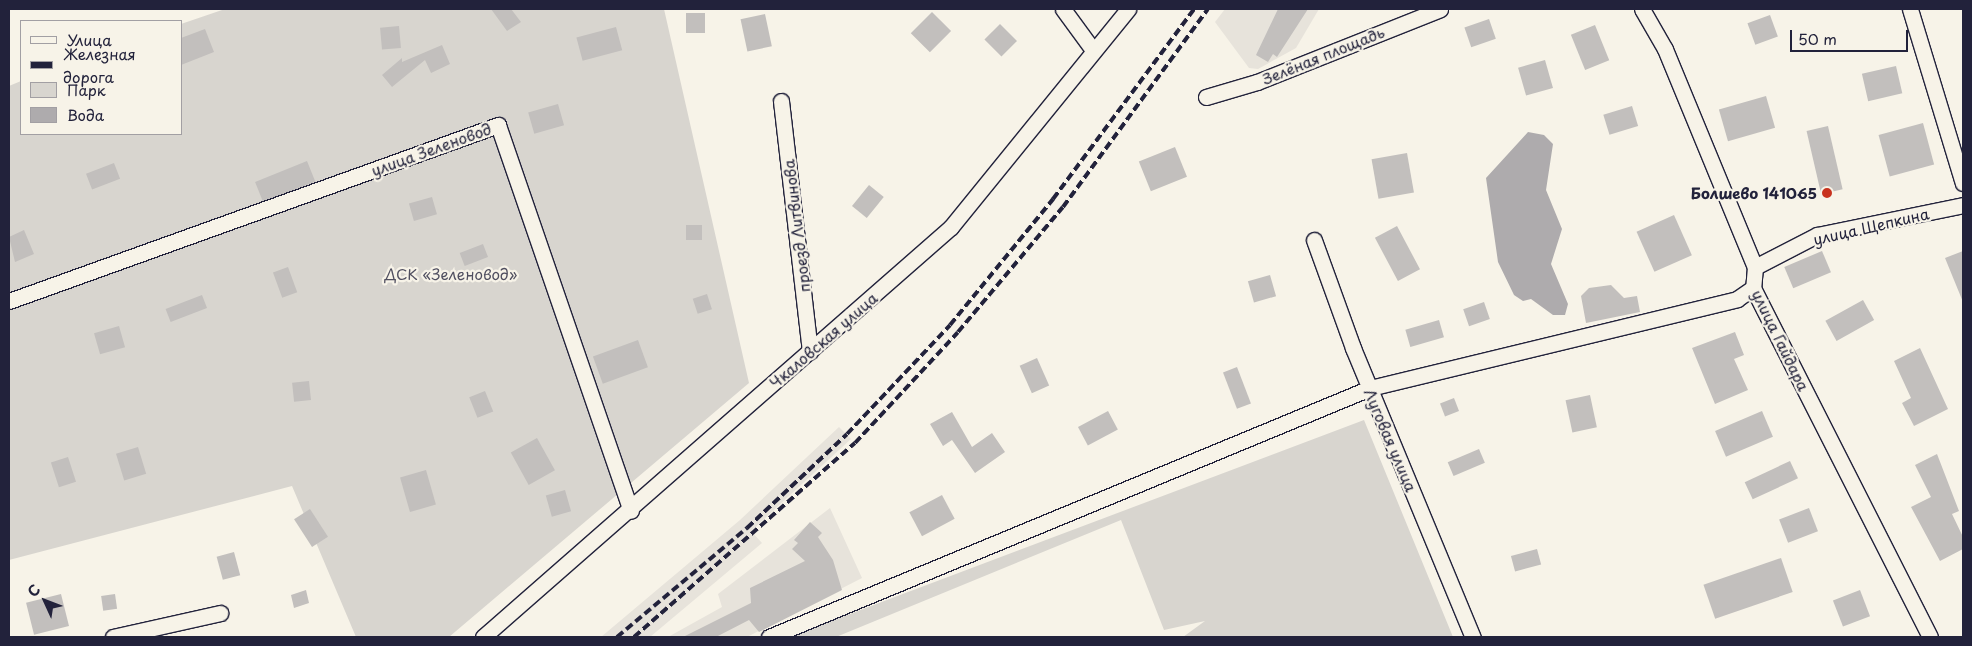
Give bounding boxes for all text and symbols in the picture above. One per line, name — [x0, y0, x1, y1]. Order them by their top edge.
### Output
legend — [20, 20, 182, 135]
scale bar — [1792, 20, 1910, 52]
street label: Зелёная площадь — [1259, 22, 1387, 88]
text: 50 m — [1798, 27, 1837, 50]
text: Улица — [67, 28, 112, 51]
text: Железная дорога — [63, 42, 136, 88]
text: Парк — [67, 78, 106, 101]
text: Вода — [67, 103, 104, 126]
street label: улица Зеленовод — [368, 119, 494, 179]
street label: проезд Литвинова — [779, 158, 813, 294]
place label: Болшево 141065 — [1690, 184, 1817, 202]
marker: Болшево 141065 — [1821, 187, 1833, 199]
street label: улица Щепкина — [1811, 204, 1931, 248]
park label: ДСК «Зеленовод» — [385, 265, 517, 283]
street label: улица Гайдара — [1749, 287, 1813, 393]
street label: Чкаловская улица — [765, 288, 881, 392]
street label: Луговая улица — [1361, 386, 1421, 494]
north arrow — [20, 576, 70, 626]
text: С — [22, 579, 45, 601]

